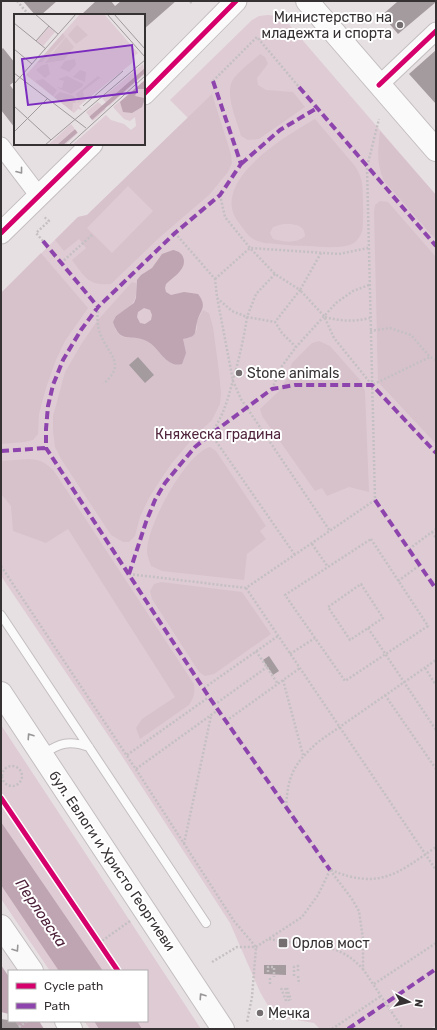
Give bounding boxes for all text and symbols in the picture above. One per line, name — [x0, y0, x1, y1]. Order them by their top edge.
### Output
place label: Министерство на младежта и спорта — [262, 9, 392, 42]
inset map — [14, 14, 145, 145]
marker: Министерство на младежта и спорта — [395, 20, 405, 30]
one-way arrow — [15, 167, 22, 174]
place label: Stone animals — [247, 365, 339, 382]
marker: Stone animals — [234, 368, 244, 378]
park label: Княжеска градина — [155, 426, 281, 443]
one-way arrow — [27, 733, 35, 740]
street label: бул. Евлоги и Христо Георгиеви — [45, 768, 179, 954]
water label: Перловска — [12, 875, 71, 951]
place label: Орлов мост — [292, 935, 370, 952]
marker: Орлов мост — [277, 937, 289, 949]
one-way arrow — [11, 944, 18, 951]
legend — [8, 970, 148, 1022]
text: Cycle path — [44, 979, 103, 993]
north arrow — [389, 982, 429, 1022]
one-way arrow — [199, 993, 207, 1000]
text: N — [411, 998, 425, 1008]
text: Path — [44, 999, 70, 1013]
place label: Мечка — [268, 1005, 310, 1022]
marker: Мечка — [255, 1008, 265, 1018]

